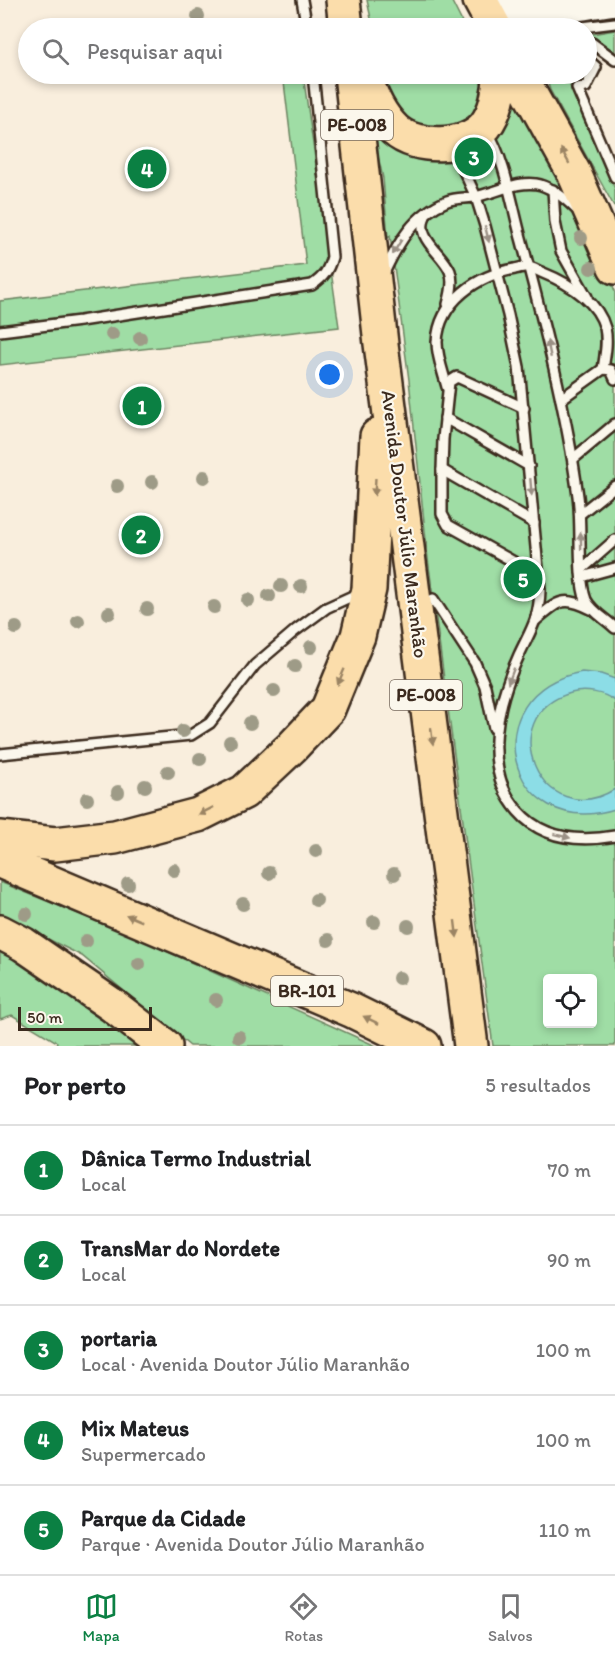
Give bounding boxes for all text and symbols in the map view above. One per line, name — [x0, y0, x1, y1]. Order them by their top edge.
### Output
search box — [18, 18, 597, 84]
icon: search — [39, 35, 72, 68]
text: Pesquisar aqui — [87, 38, 223, 65]
road number: PE-008 — [321, 110, 393, 140]
pin: 3 — [454, 134, 494, 180]
pin: 4 — [128, 146, 166, 192]
one-way arrow — [560, 148, 570, 165]
one-way arrow — [483, 225, 493, 243]
one-way arrow — [392, 239, 403, 255]
one-way arrow — [544, 339, 553, 358]
your location — [315, 360, 344, 389]
pin: 1 — [122, 384, 162, 428]
street label: Avenida Doutor Júlio Maranhão — [377, 389, 433, 659]
one-way arrow — [371, 477, 380, 496]
one-way arrow — [526, 478, 536, 497]
pin: 2 — [122, 512, 160, 558]
one-way arrow — [576, 531, 586, 550]
pin: 5 — [504, 556, 542, 602]
one-way arrow — [505, 667, 515, 685]
one-way arrow — [336, 668, 346, 686]
road number: PE-008 — [390, 680, 462, 710]
one-way arrow — [427, 726, 436, 745]
one-way arrow — [198, 806, 215, 816]
one-way arrow — [553, 832, 571, 842]
one-way arrow — [124, 913, 142, 923]
one-way arrow — [452, 920, 461, 939]
map controls — [543, 974, 597, 1028]
button: locate — [543, 974, 597, 1028]
road number: BR-101 — [271, 976, 343, 1006]
scale bar — [18, 1004, 152, 1032]
text: 50 m — [27, 1008, 62, 1027]
one-way arrow — [363, 1015, 380, 1025]
text: Por perto — [24, 1069, 126, 1101]
text: 5 resultados — [485, 1073, 591, 1097]
text: Dânica Termo Industrial — [81, 1145, 311, 1172]
text: 1 — [39, 1158, 48, 1182]
text: 70 m — [547, 1158, 591, 1182]
text: Local — [81, 1172, 126, 1196]
text: TransMar do Nordete — [81, 1235, 280, 1262]
text: 2 — [38, 1248, 49, 1272]
text: 90 m — [547, 1248, 591, 1272]
text: Local — [81, 1262, 126, 1286]
text: portaria — [81, 1325, 157, 1352]
text: 3 — [38, 1338, 49, 1362]
text: 100 m — [536, 1338, 591, 1362]
text: Local · Avenida Doutor Júlio Maranhão — [81, 1352, 410, 1376]
text: Mix Mateus — [81, 1415, 189, 1442]
text: 4 — [37, 1428, 50, 1452]
text: 100 m — [536, 1428, 591, 1452]
text: Supermercado — [81, 1442, 206, 1466]
text: Parque da Cidade — [81, 1505, 246, 1532]
text: 5 — [38, 1518, 49, 1542]
text: 110 m — [539, 1518, 591, 1542]
text: Parque · Avenida Doutor Júlio Maranhão — [81, 1532, 425, 1556]
tab: Mapa — [82, 1590, 120, 1645]
tab: Rotas — [284, 1590, 323, 1645]
tab: Salvos — [488, 1590, 533, 1645]

